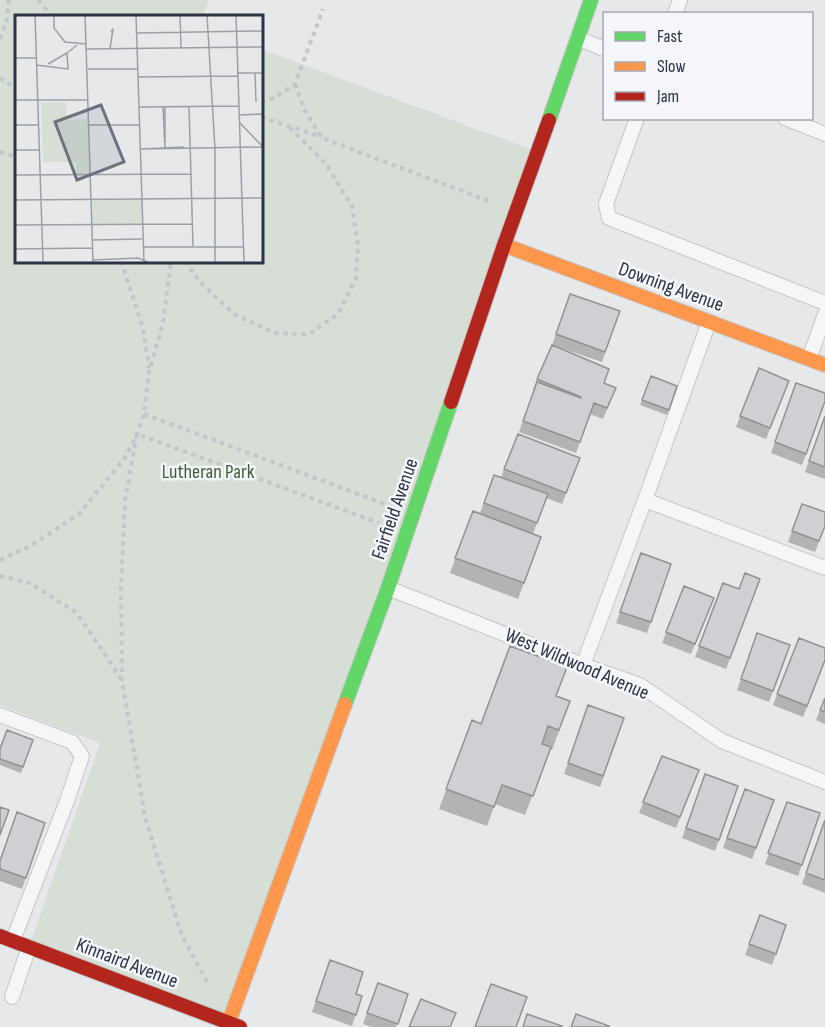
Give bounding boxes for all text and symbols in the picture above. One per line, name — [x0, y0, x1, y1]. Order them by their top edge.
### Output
legend — [603, 12, 813, 120]
inset map — [15, 15, 262, 262]
text: Fast — [657, 26, 683, 47]
text: Slow — [657, 56, 686, 77]
text: Jam — [656, 86, 679, 107]
street label: Downing Avenue — [615, 257, 727, 317]
street label: Fairfield Avenue — [366, 455, 424, 563]
park label: Lutheran Park — [162, 460, 255, 484]
street label: West Wildwood Avenue — [501, 623, 653, 705]
street label: Kinnaird Avenue — [73, 933, 181, 993]

